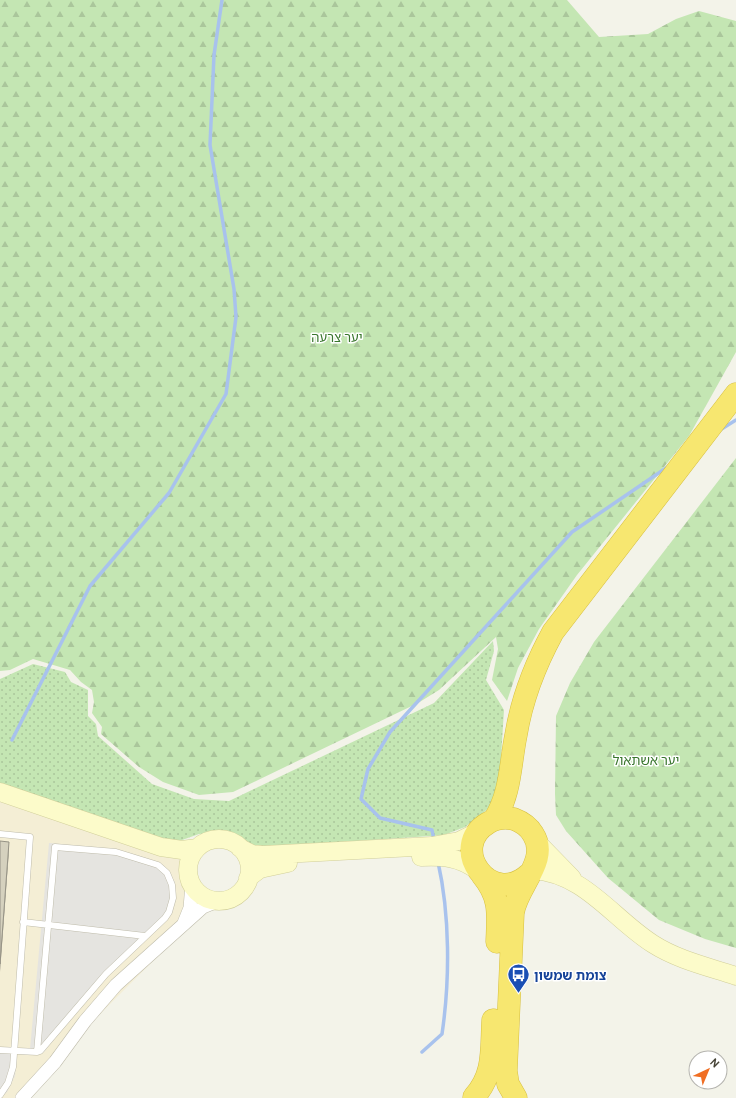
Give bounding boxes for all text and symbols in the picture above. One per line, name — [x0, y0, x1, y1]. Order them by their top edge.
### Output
park label: יער צרעה — [311, 331, 363, 347]
park label: יער אשתאול — [613, 754, 679, 770]
bus stop icon: צומת שמשון — [506, 962, 532, 995]
place label: צומת שמשון — [534, 969, 607, 985]
north arrow — [688, 1050, 728, 1090]
text: N — [707, 1056, 722, 1071]

